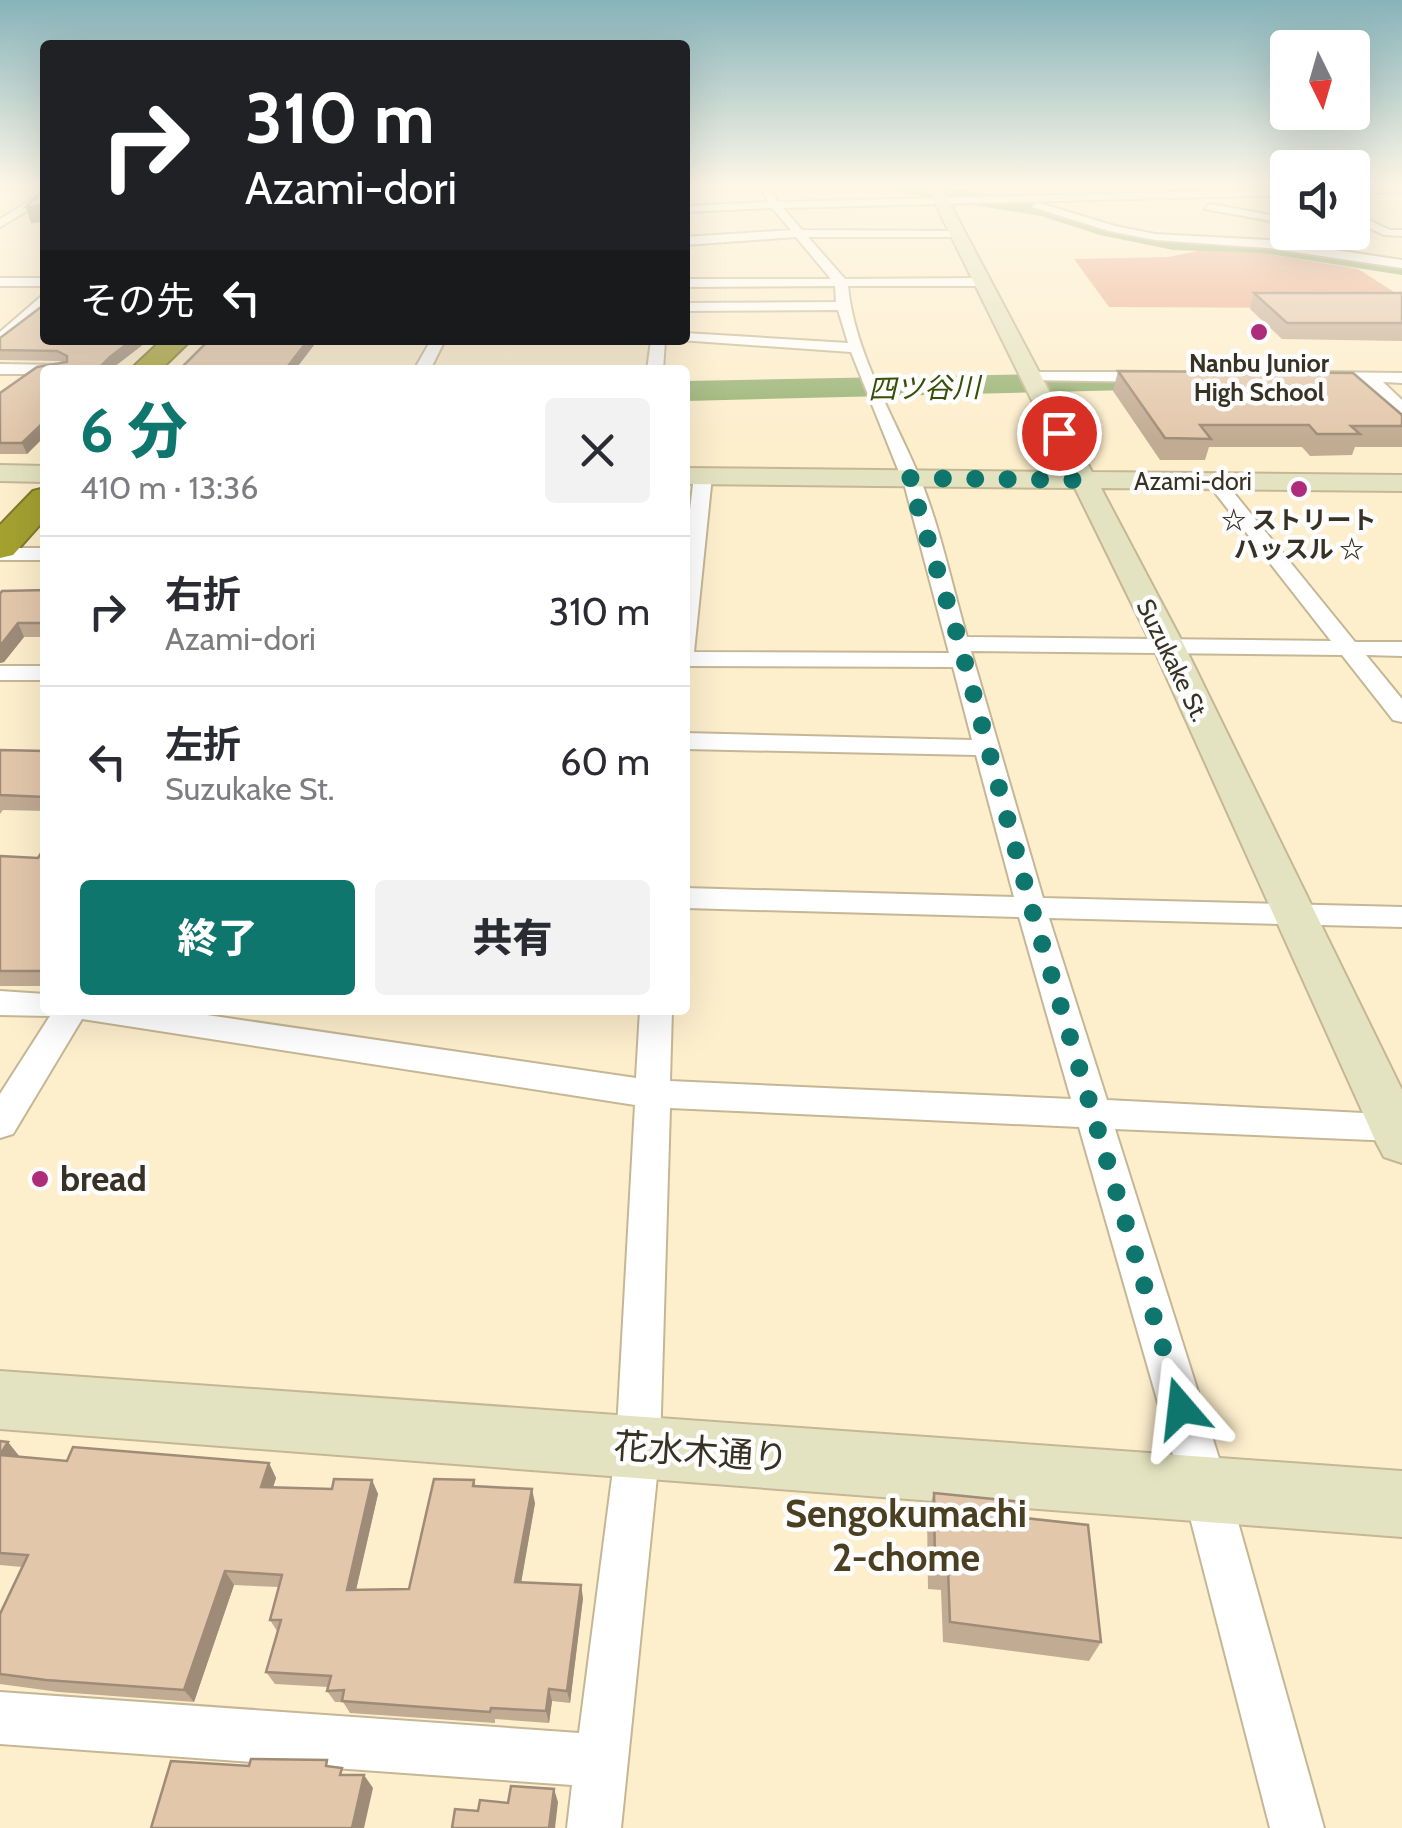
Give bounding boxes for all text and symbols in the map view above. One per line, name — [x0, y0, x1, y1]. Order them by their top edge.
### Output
north arrow — [1270, 30, 1370, 130]
map controls — [1270, 30, 1370, 250]
text: 310 m — [245, 75, 435, 161]
icon: right — [80, 80, 210, 210]
button: sound — [1270, 150, 1370, 250]
text: Azami-dori — [245, 161, 457, 215]
icon: left — [214, 270, 269, 325]
text: その先 — [80, 277, 194, 324]
marker: Nanbu Junior High School — [1248, 321, 1270, 343]
place label: Nanbu Junior High School — [1189, 348, 1330, 407]
water label: 四ツ谷川 — [868, 370, 983, 406]
pin — [1017, 391, 1102, 476]
text: 6 分 — [80, 394, 187, 467]
button: close — [545, 398, 650, 503]
icon: arrive — [1032, 406, 1087, 461]
street label: Azami-dori — [1134, 466, 1252, 496]
text: 410 m · 13:36 — [80, 468, 258, 507]
marker: ☆ ストリート ハッスル ☆ — [1288, 478, 1310, 500]
place label: ☆ ストリート ハッスル ☆ — [1221, 505, 1377, 564]
text: 右折 — [165, 571, 241, 618]
icon: right — [80, 584, 135, 639]
text: 310 m — [549, 588, 650, 635]
street label: Suzukake St. — [1130, 594, 1216, 726]
text: Azami-dori — [165, 619, 316, 658]
text: 左折 — [165, 721, 241, 768]
icon: left — [80, 734, 135, 789]
text: 60 m — [560, 738, 650, 785]
text: Suzukake St. — [165, 769, 335, 808]
button: 終了 — [80, 880, 355, 995]
button: 共有 — [375, 880, 650, 995]
place label: bread — [60, 1157, 147, 1200]
marker: bread — [29, 1168, 51, 1190]
position arrow — [1129, 1356, 1233, 1460]
street label: 花水木通り — [612, 1424, 790, 1479]
district label: Sengokumachi 2-chome — [785, 1490, 1027, 1581]

